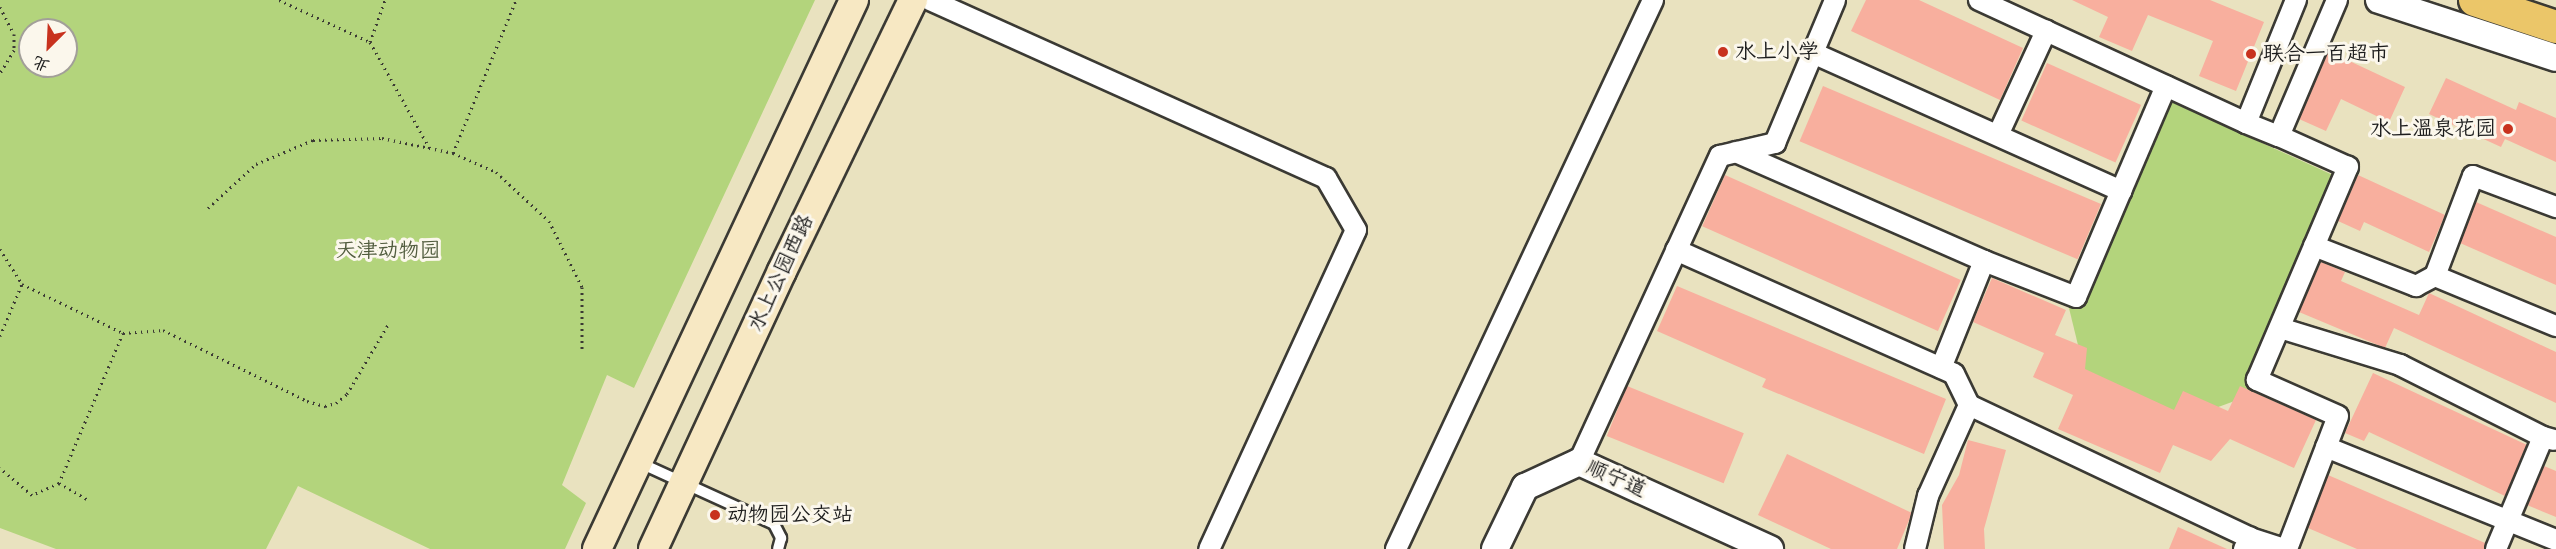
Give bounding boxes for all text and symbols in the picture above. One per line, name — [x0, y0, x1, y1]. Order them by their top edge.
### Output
north arrow — [18, 18, 78, 78]
place label: 水上小学 — [1735, 39, 1819, 65]
place label: 联合一百超市 — [2263, 41, 2389, 67]
marker: 水上小学 — [1716, 45, 1730, 59]
marker: 联合一百超市 — [2244, 47, 2258, 61]
text: 北 — [30, 50, 53, 76]
place label: 水上温泉花园 — [2370, 116, 2496, 142]
marker: 水上温泉花园 — [2501, 122, 2515, 136]
street label: 水上公园西路 — [743, 211, 819, 335]
park label: 天津动物园 — [336, 238, 440, 264]
street label: 顺宁道 — [1582, 455, 1650, 503]
place label: 动物园公交站 — [727, 502, 853, 528]
marker: 动物园公交站 — [708, 508, 722, 522]

